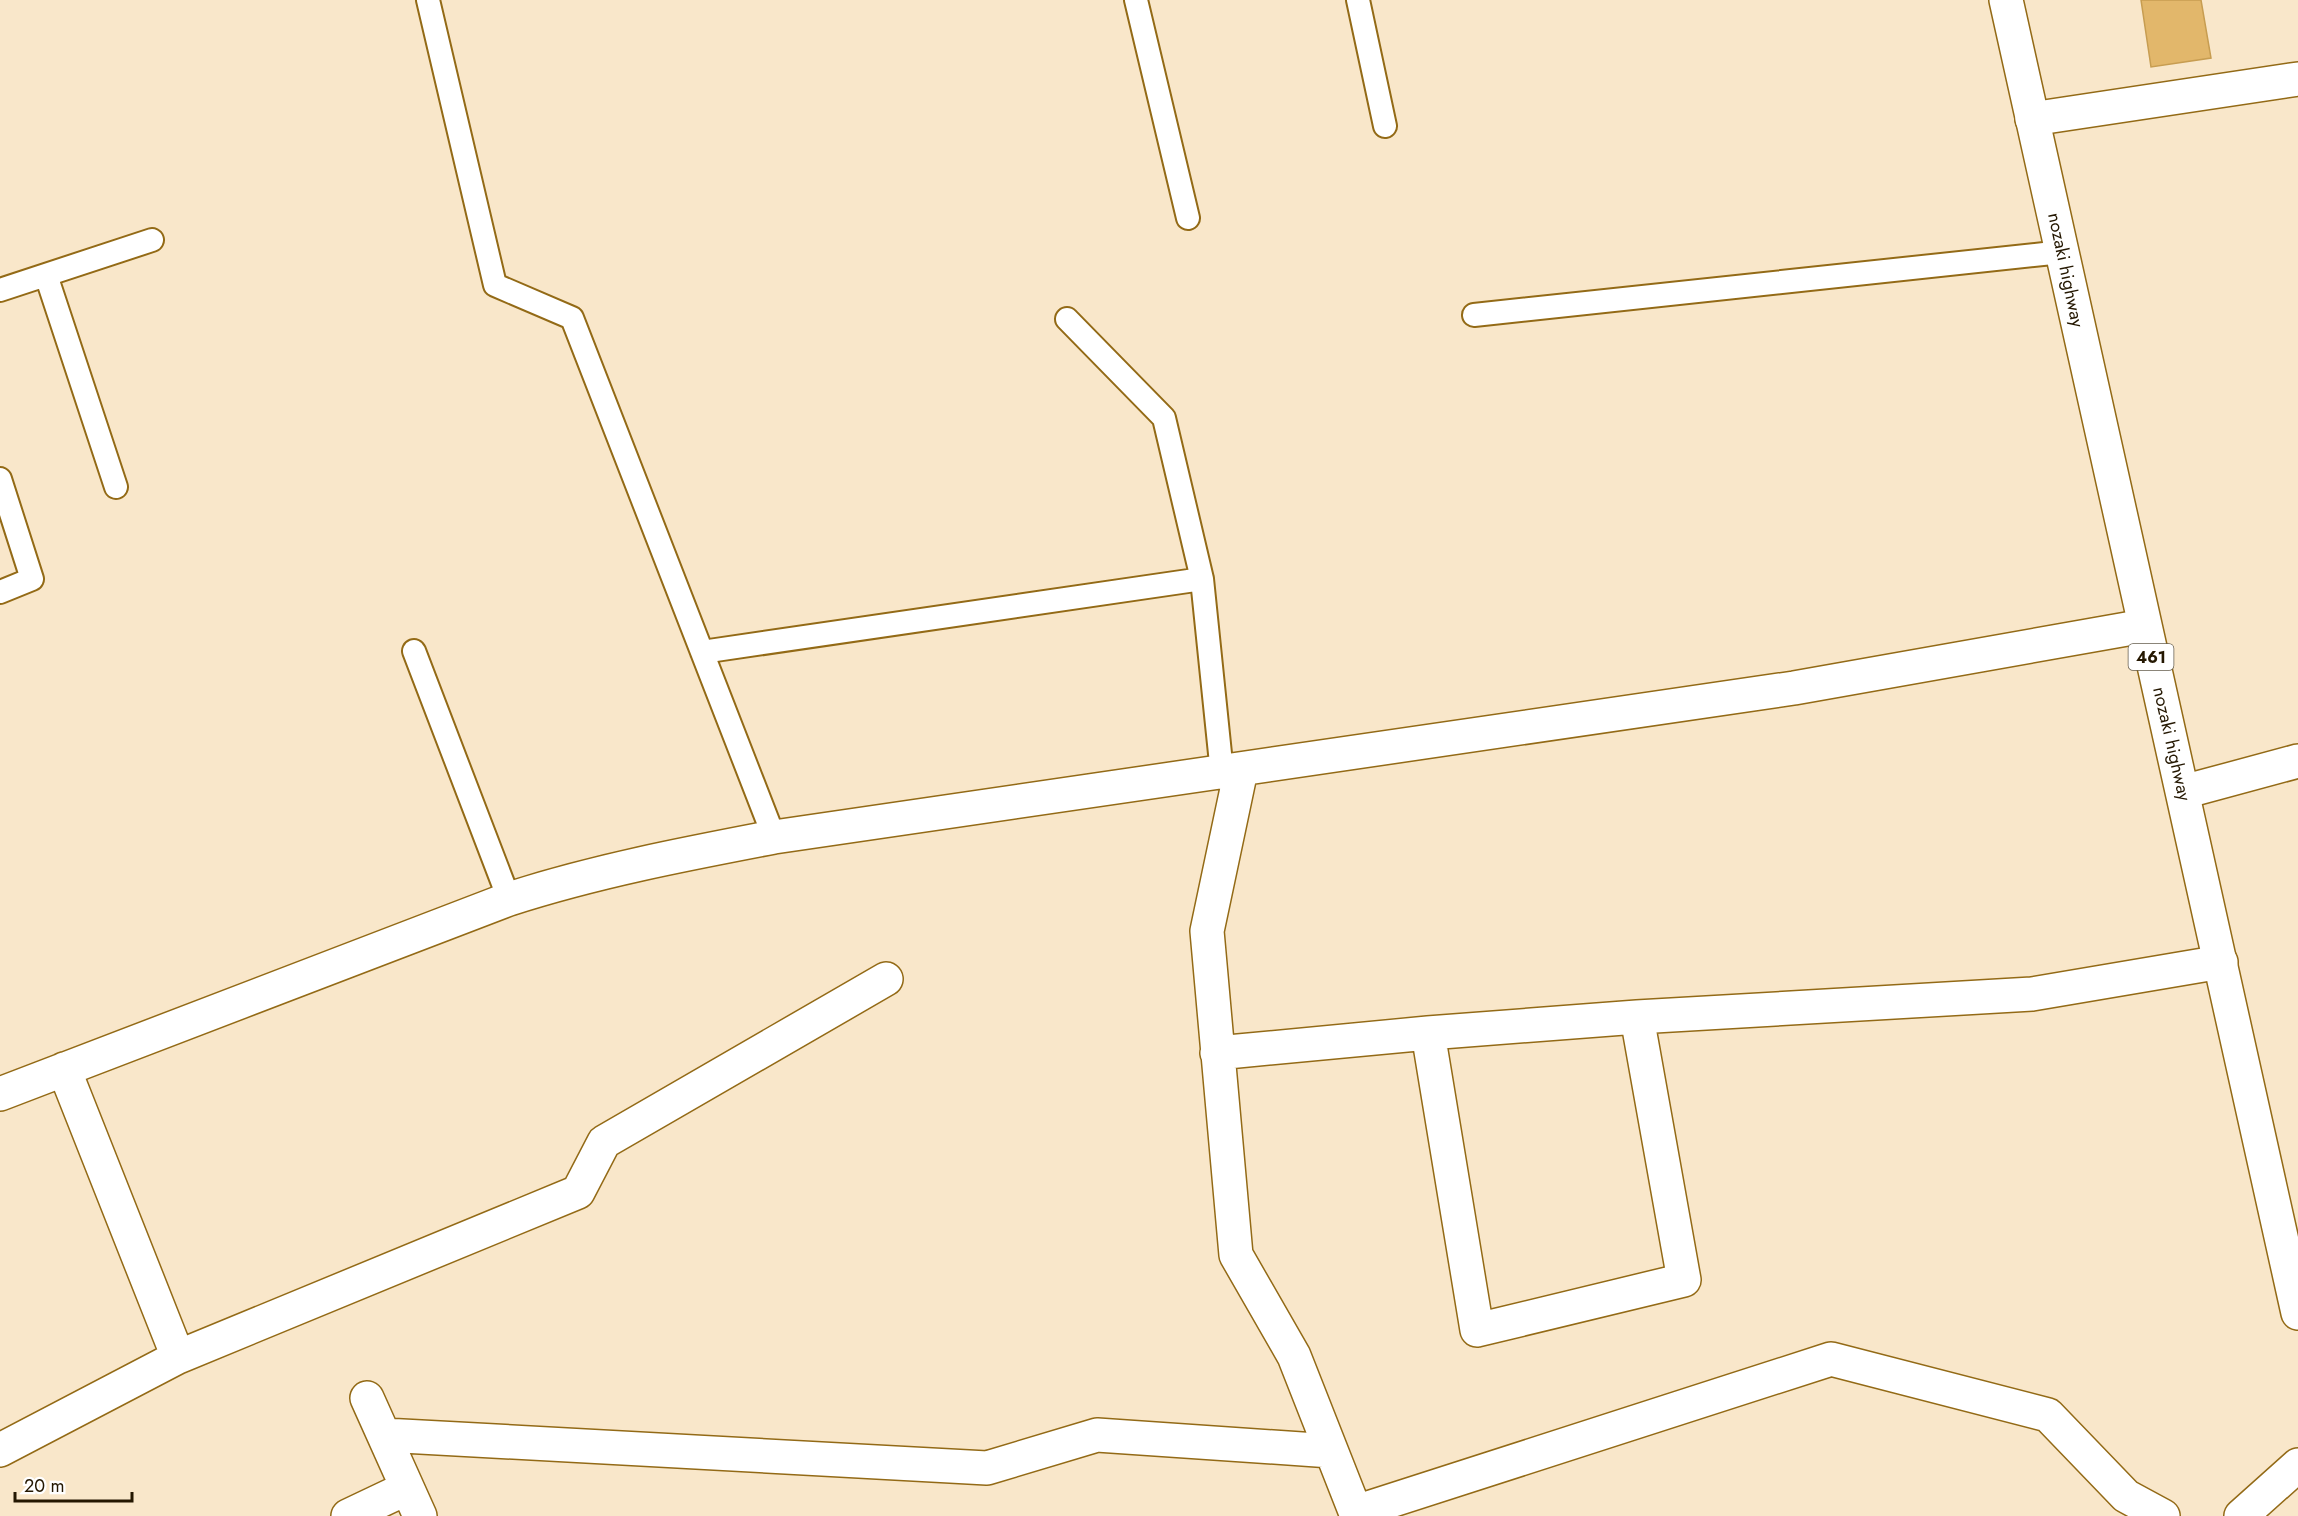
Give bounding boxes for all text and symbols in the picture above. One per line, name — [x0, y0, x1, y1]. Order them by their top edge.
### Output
street label: nozaki highway — [2041, 210, 2091, 330]
road number: 461 — [2128, 644, 2174, 670]
street label: nozaki highway — [2146, 684, 2198, 804]
scale bar — [15, 1465, 132, 1503]
text: 20 m — [24, 1473, 64, 1499]

